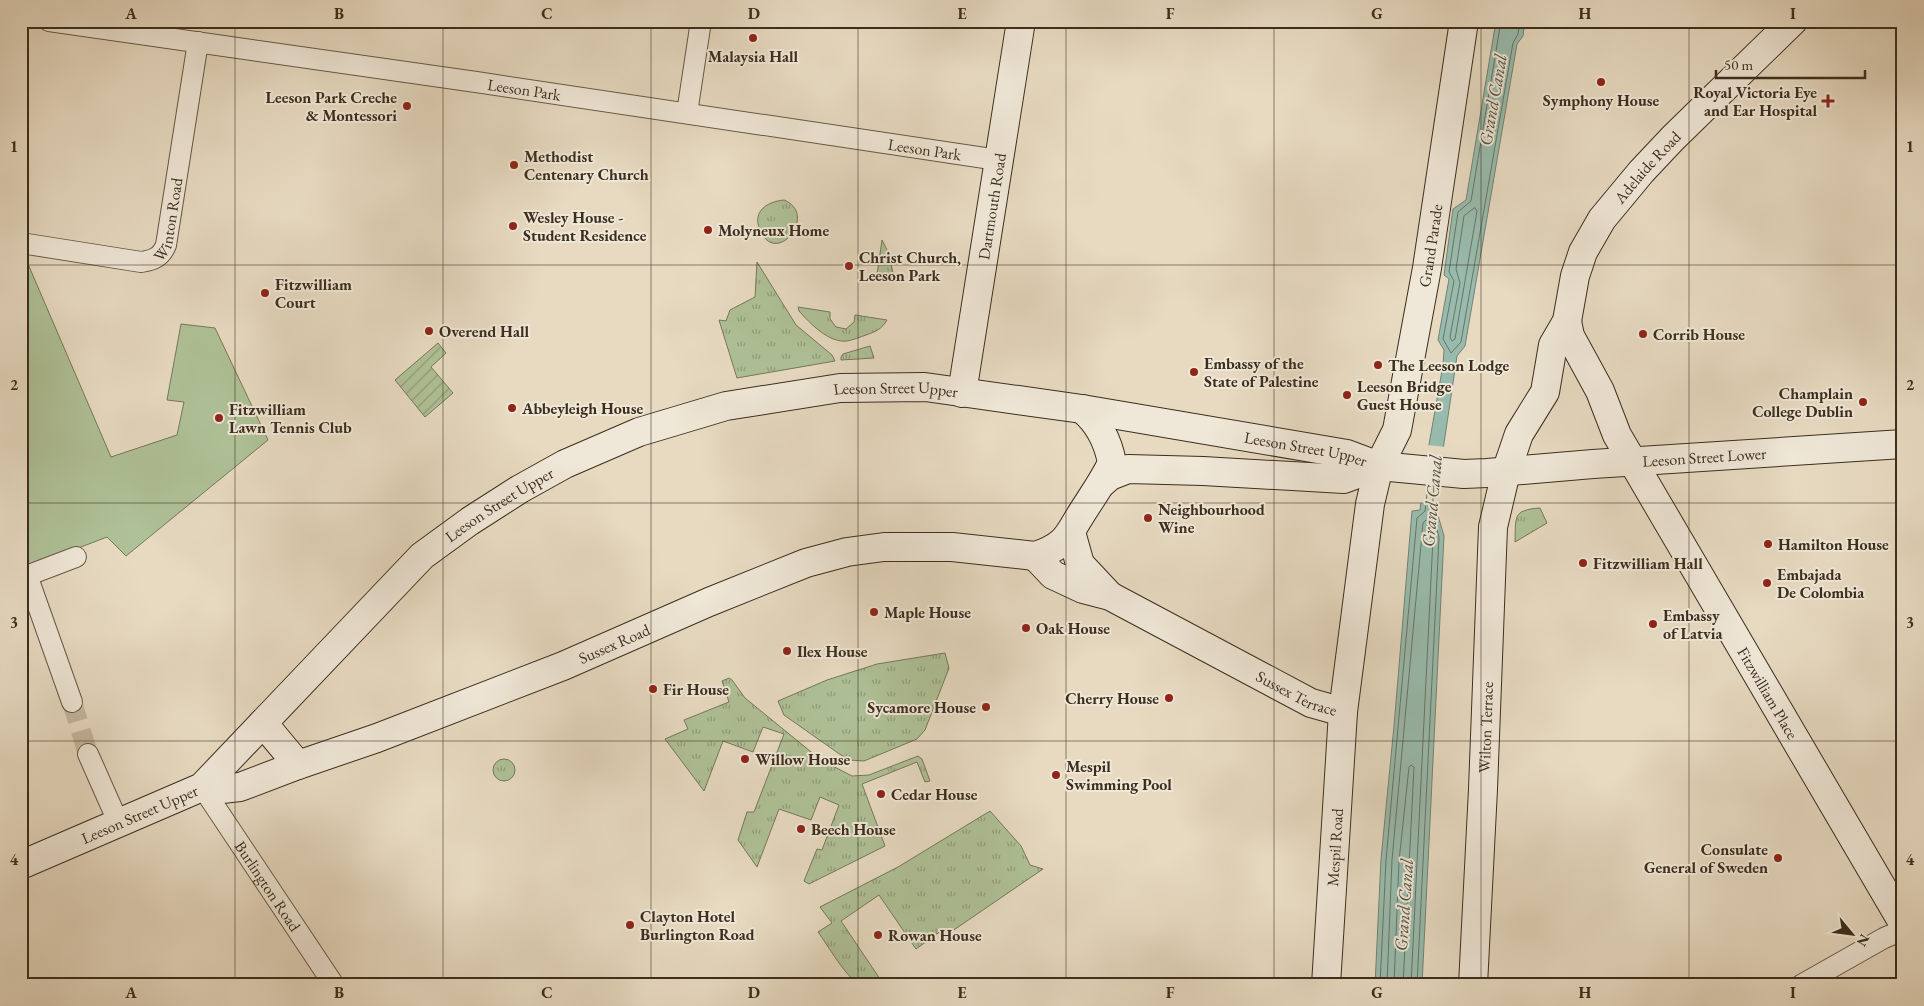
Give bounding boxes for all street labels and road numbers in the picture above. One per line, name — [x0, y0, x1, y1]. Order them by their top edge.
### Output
street label: Leeson Park — [486, 74, 563, 106]
street label: Adelaide Road — [1609, 126, 1686, 209]
street label: Leeson Park — [887, 134, 963, 165]
street label: Dartmouth Road — [973, 151, 1011, 261]
street label: Winton Road — [149, 175, 188, 266]
street label: Grand Parade — [1414, 203, 1447, 289]
street label: Leeson Street Upper — [832, 377, 960, 403]
street label: Leeson Street Upper — [1243, 427, 1371, 472]
street label: Leeson Street Lower — [1642, 443, 1768, 472]
street label: Leeson Street Upper — [441, 462, 558, 547]
street label: Sussex Road — [575, 619, 654, 669]
street label: Fitzwilliam Place — [1733, 643, 1803, 743]
street label: Sussex Terrace — [1252, 666, 1339, 721]
street label: Wilton Terrace — [1474, 681, 1498, 773]
street label: Leeson Street Upper — [78, 780, 202, 849]
street label: Mespil Road — [1322, 807, 1348, 887]
street label: Burlington Road — [230, 837, 306, 936]

